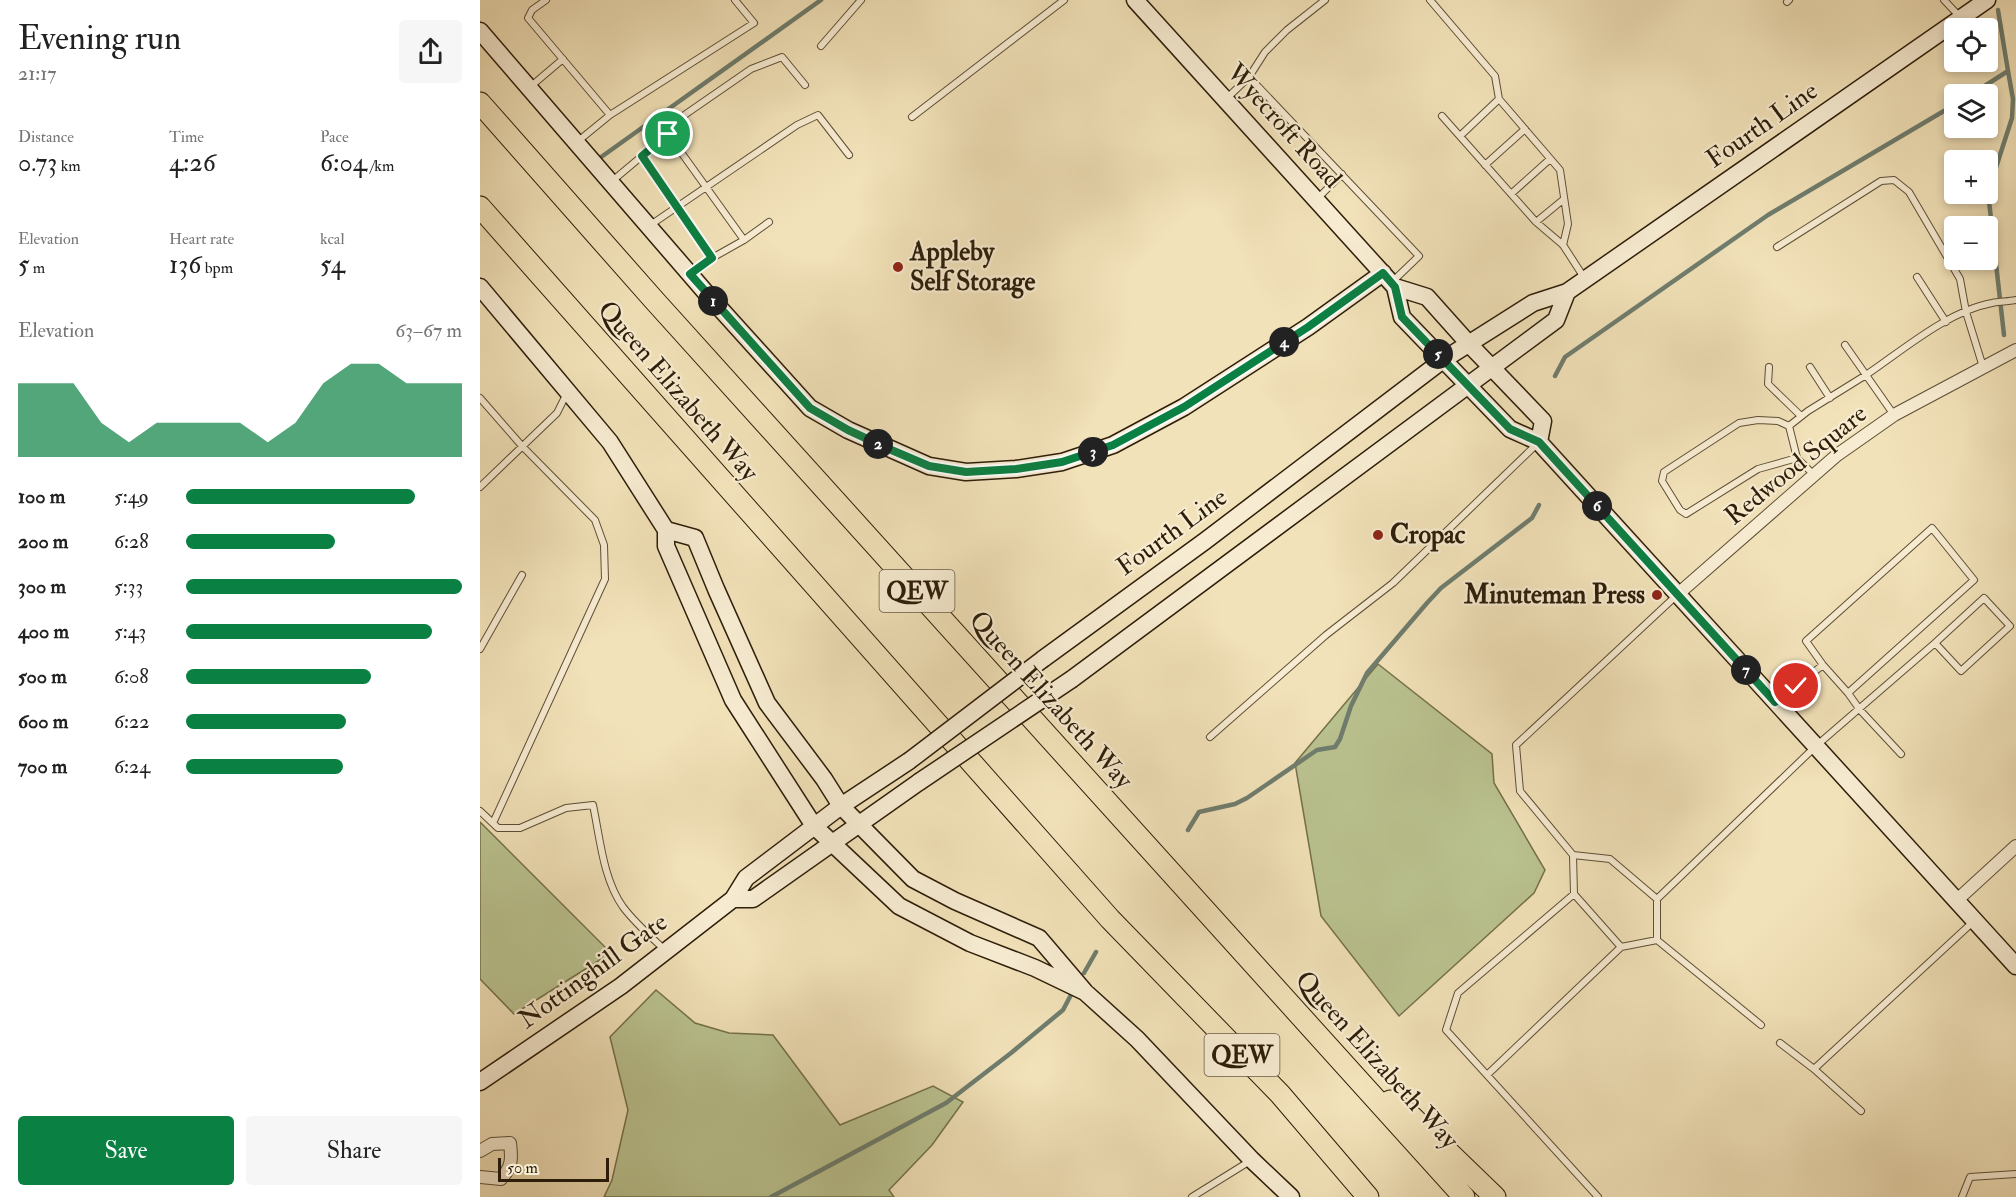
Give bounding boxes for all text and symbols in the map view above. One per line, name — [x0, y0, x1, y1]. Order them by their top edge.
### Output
text: Evening run — [18, 18, 181, 59]
map controls — [1944, 18, 1998, 270]
button: locate — [1944, 18, 1998, 72]
button: share — [399, 20, 462, 83]
street label: Wyecroft Road — [1219, 56, 1348, 195]
text: 21:17 — [18, 61, 57, 86]
street label: Fourth Line — [1700, 75, 1824, 175]
button: layers — [1944, 84, 1998, 138]
pin — [642, 108, 693, 159]
icon: arrive — [651, 117, 684, 150]
text: Distance — [18, 127, 74, 147]
text: Time — [169, 127, 204, 147]
text: Pace — [320, 127, 349, 147]
text: 0.73 — [18, 147, 57, 179]
text: 4:26 — [169, 147, 216, 179]
text: 6:04 — [320, 147, 367, 179]
button: + — [1944, 150, 1998, 204]
text: km — [57, 156, 81, 176]
text: /km — [367, 156, 394, 176]
button: − — [1944, 216, 1998, 270]
text: Elevation — [18, 229, 79, 249]
text: Heart rate — [169, 229, 234, 249]
text: kcal — [320, 229, 345, 249]
place label: Appleby Self Storage — [909, 236, 1035, 299]
text: 5 — [18, 249, 29, 281]
text: 136 — [169, 249, 201, 281]
text: 54 — [320, 249, 345, 281]
text: m — [29, 258, 45, 278]
text: bpm — [201, 258, 233, 278]
marker: Appleby Self Storage — [891, 260, 905, 274]
pin: 1 — [698, 286, 728, 316]
text: 1 — [710, 291, 716, 311]
street label: Queen Elizabeth Way — [591, 294, 765, 488]
text: Elevation — [18, 318, 94, 343]
text: 63–67 m — [395, 318, 462, 343]
pin: 4 — [1269, 327, 1299, 357]
text: 4 — [1280, 332, 1288, 352]
pin: 5 — [1423, 339, 1453, 369]
text: 5 — [1434, 344, 1442, 364]
street label: Redwood Square — [1718, 398, 1874, 532]
pin: 2 — [863, 429, 893, 459]
text: 2 — [874, 434, 882, 454]
pin: 3 — [1078, 437, 1108, 467]
text: 3 — [1090, 442, 1096, 462]
street label: Fourth Line — [1110, 481, 1234, 583]
text: 100 m — [18, 484, 65, 509]
text: 5:49 — [114, 484, 149, 509]
pin: 6 — [1582, 491, 1612, 521]
text: 6 — [1593, 496, 1601, 516]
place label: Cropac — [1390, 519, 1466, 552]
marker: Cropac — [1371, 528, 1385, 542]
text: 200 m — [18, 529, 68, 554]
text: 6:28 — [114, 529, 149, 554]
road number: QEW — [880, 570, 954, 612]
text: 300 m — [18, 574, 66, 599]
text: 5:33 — [114, 574, 143, 599]
place label: Minuteman Press — [1463, 579, 1645, 611]
marker: Minuteman Press — [1650, 588, 1664, 602]
street label: Queen Elizabeth Way — [963, 604, 1140, 796]
text: 400 m — [18, 619, 69, 644]
text: 5:43 — [114, 619, 146, 644]
pin: 7 — [1731, 655, 1761, 685]
text: 7 — [1742, 660, 1750, 680]
pin — [1770, 660, 1821, 711]
text: 500 m — [18, 664, 67, 689]
text: 6:08 — [114, 664, 149, 689]
icon: check — [1779, 669, 1812, 702]
text: 600 m — [18, 709, 68, 734]
text: 6:22 — [114, 709, 149, 734]
text: 700 m — [18, 754, 67, 779]
text: 6:24 — [114, 754, 150, 779]
street label: Nottinghill Gate — [512, 906, 674, 1036]
street label: Queen Elizabeth Way — [1289, 964, 1466, 1156]
road number: QEW — [1204, 1034, 1280, 1076]
button: Save — [18, 1116, 234, 1185]
button: Share — [246, 1116, 462, 1185]
scale bar — [498, 1155, 609, 1182]
text: 50 m — [507, 1158, 538, 1178]

